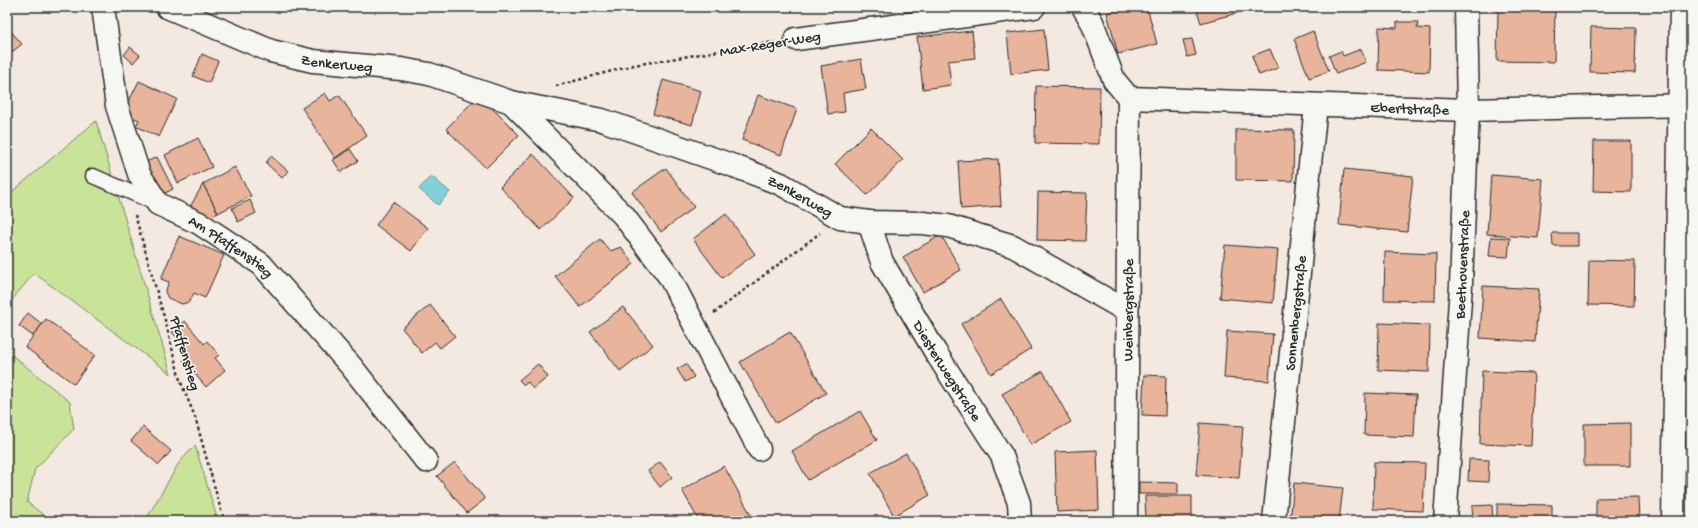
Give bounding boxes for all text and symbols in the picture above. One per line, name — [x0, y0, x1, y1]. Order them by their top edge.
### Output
street label: Max-Reger-Weg — [718, 28, 822, 62]
street label: Zenkerweg — [299, 51, 373, 77]
street label: Ebertstraße — [1370, 100, 1450, 120]
street label: Zenkerweg — [764, 173, 835, 223]
street label: Beethovenstraße — [1452, 210, 1475, 321]
street label: Am Pfaffenstieg — [185, 212, 276, 283]
street label: Sonnenbergstraße — [1282, 255, 1312, 372]
street label: Weinbergstraße — [1120, 258, 1139, 361]
street label: Pfaffenstieg — [165, 313, 203, 393]
street label: Diesterwegstraße — [907, 317, 985, 426]

